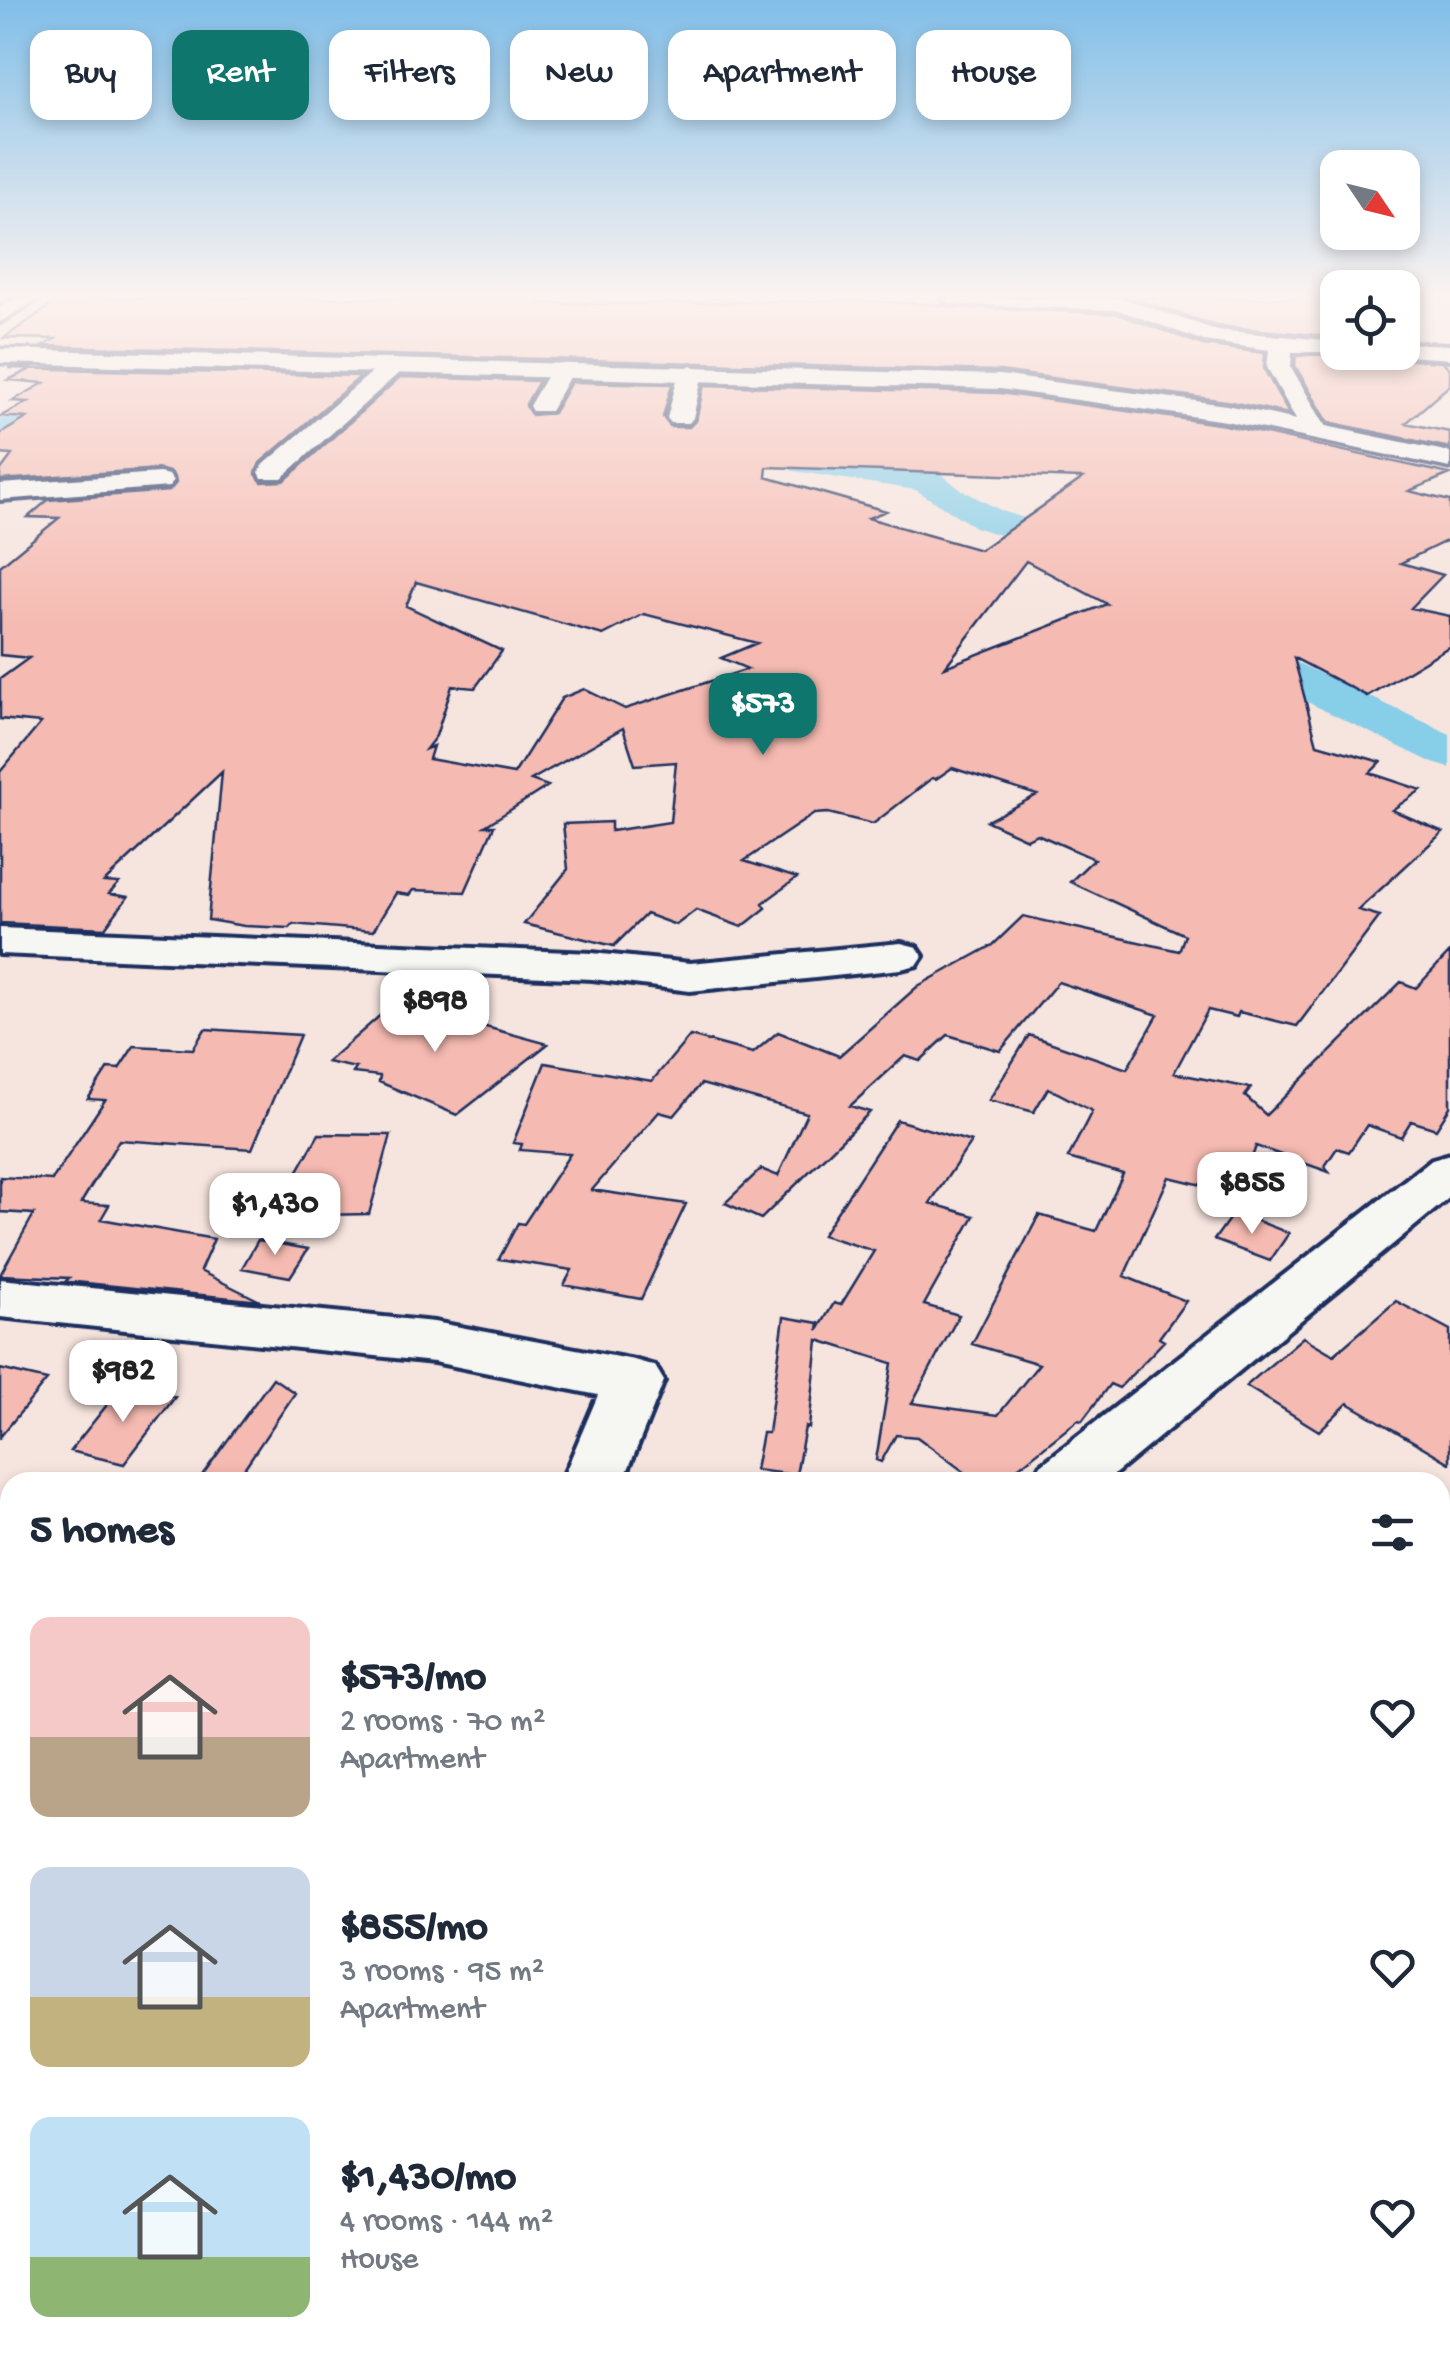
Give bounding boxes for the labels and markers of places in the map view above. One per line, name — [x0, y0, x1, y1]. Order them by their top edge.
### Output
pin: $573 — [704, 673, 822, 758]
pin: $898 — [376, 970, 494, 1055]
pin: $855 — [1193, 1152, 1311, 1237]
pin: $1,430 — [194, 1173, 356, 1258]
pin: $982 — [64, 1340, 182, 1425]

